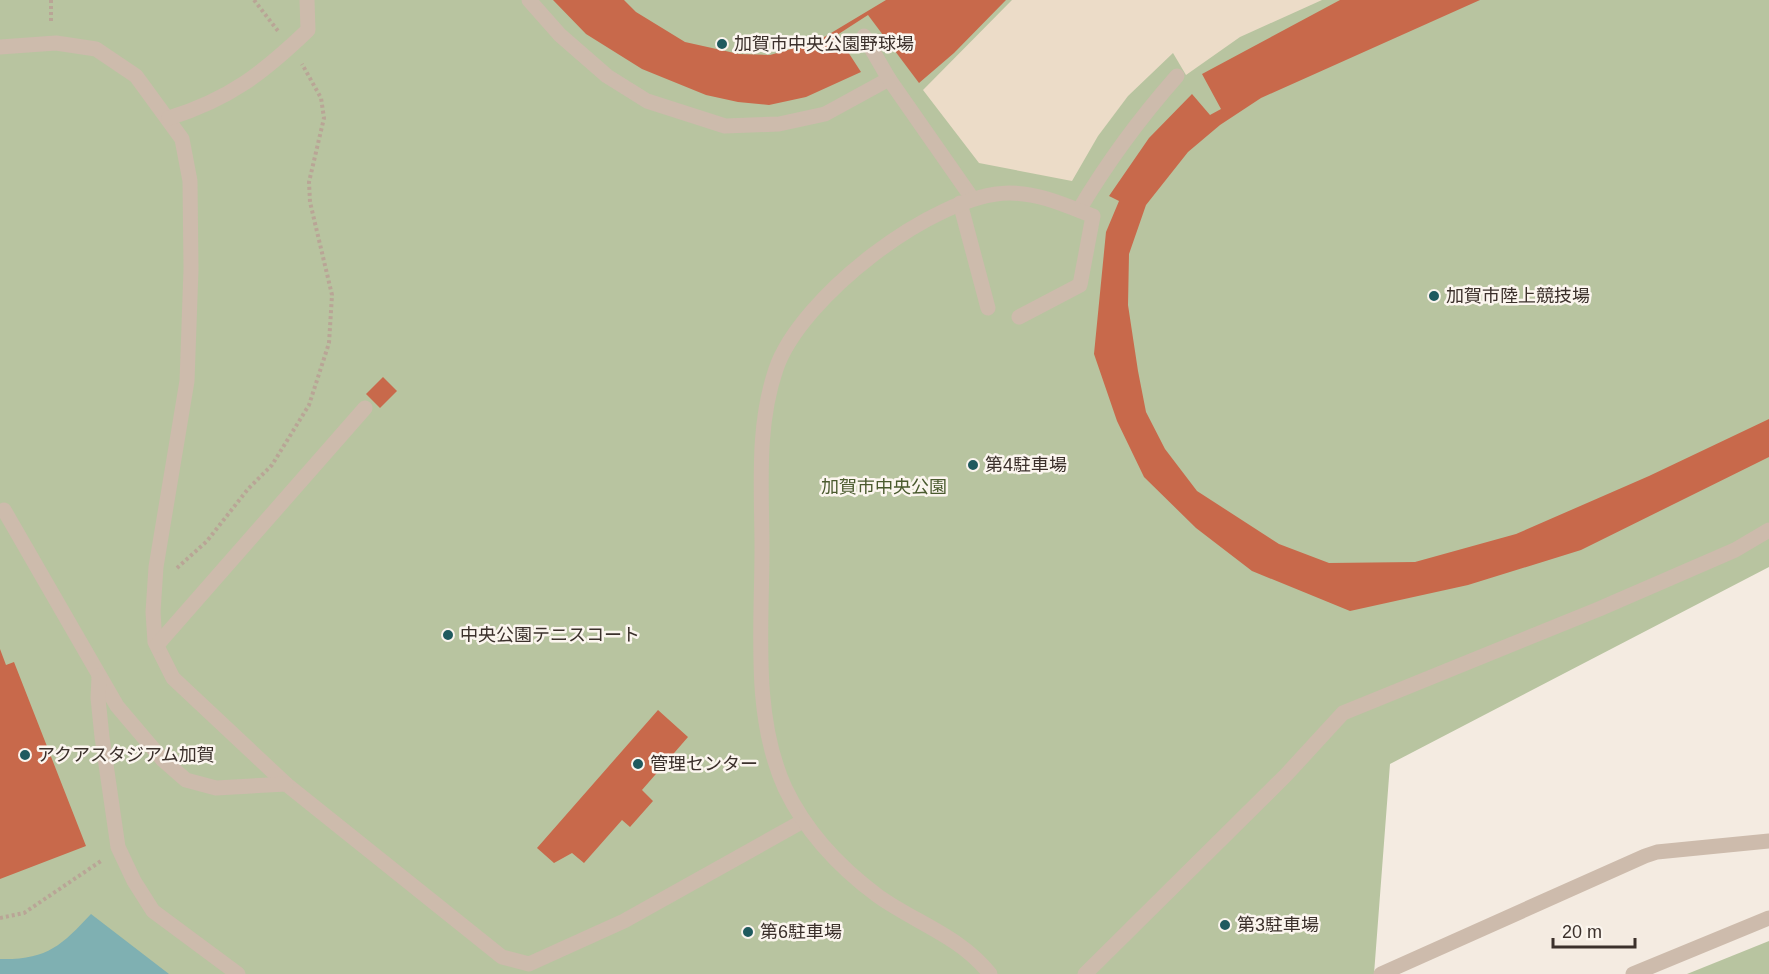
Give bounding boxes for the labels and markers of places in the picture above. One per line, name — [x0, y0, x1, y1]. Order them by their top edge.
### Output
place label: 加賀市中央公園野球場 — [734, 34, 914, 54]
marker: 加賀市中央公園野球場 — [715, 37, 729, 51]
place label: 加賀市陸上競技場 — [1446, 286, 1590, 306]
marker: 加賀市陸上競技場 — [1427, 289, 1441, 303]
place label: 第4駐車場 — [985, 455, 1067, 475]
marker: 第4駐車場 — [966, 458, 980, 472]
place label: 中央公園テニスコート — [460, 625, 640, 645]
marker: 中央公園テニスコート — [441, 628, 455, 642]
place label: アクアスタジアム加賀 — [37, 745, 215, 765]
marker: アクアスタジアム加賀 — [18, 748, 32, 762]
place label: 管理センター — [650, 754, 758, 774]
marker: 管理センター — [631, 757, 645, 771]
place label: 第3駐車場 — [1237, 915, 1319, 935]
marker: 第3駐車場 — [1218, 918, 1232, 932]
place label: 第6駐車場 — [760, 922, 842, 942]
marker: 第6駐車場 — [741, 925, 755, 939]

